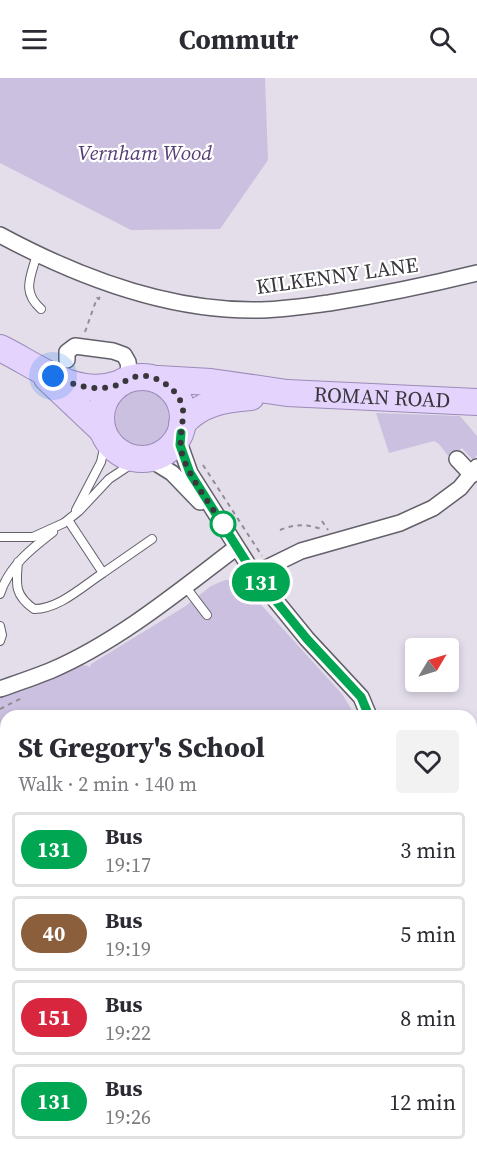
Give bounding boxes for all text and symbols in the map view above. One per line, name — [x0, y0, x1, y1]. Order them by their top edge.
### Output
text: Commutr — [179, 21, 298, 58]
icon: menu — [18, 23, 51, 56]
icon: search — [426, 23, 459, 56]
park label: Vernham Wood — [78, 138, 212, 167]
street label: KILKENNY LANE — [254, 250, 420, 301]
your location — [38, 361, 68, 391]
street label: ROMAN ROAD — [313, 379, 451, 415]
unlabelled marker — [210, 511, 236, 537]
line badge: 131 — [226, 562, 296, 602]
text: 131 — [244, 568, 278, 597]
north arrow — [405, 638, 459, 692]
map controls — [405, 638, 459, 692]
text: St Gregory's School — [18, 728, 265, 766]
button: heart — [396, 730, 459, 793]
text: Walk · 2 min · 140 m — [18, 770, 197, 798]
text: Bus — [105, 821, 142, 851]
text: 131 — [37, 835, 71, 864]
text: 3 min — [400, 835, 456, 865]
text: 19:17 — [105, 851, 151, 879]
text: Bus — [105, 905, 142, 935]
text: 40 — [43, 919, 65, 948]
text: 5 min — [400, 919, 456, 949]
text: 19:19 — [105, 935, 151, 963]
text: Bus — [105, 989, 142, 1019]
text: 151 — [37, 1003, 71, 1032]
text: 8 min — [400, 1003, 456, 1033]
text: 19:22 — [105, 1019, 151, 1047]
text: Bus — [105, 1073, 142, 1103]
text: 131 — [37, 1087, 71, 1116]
text: 12 min — [389, 1087, 456, 1117]
text: 19:26 — [105, 1103, 151, 1131]

